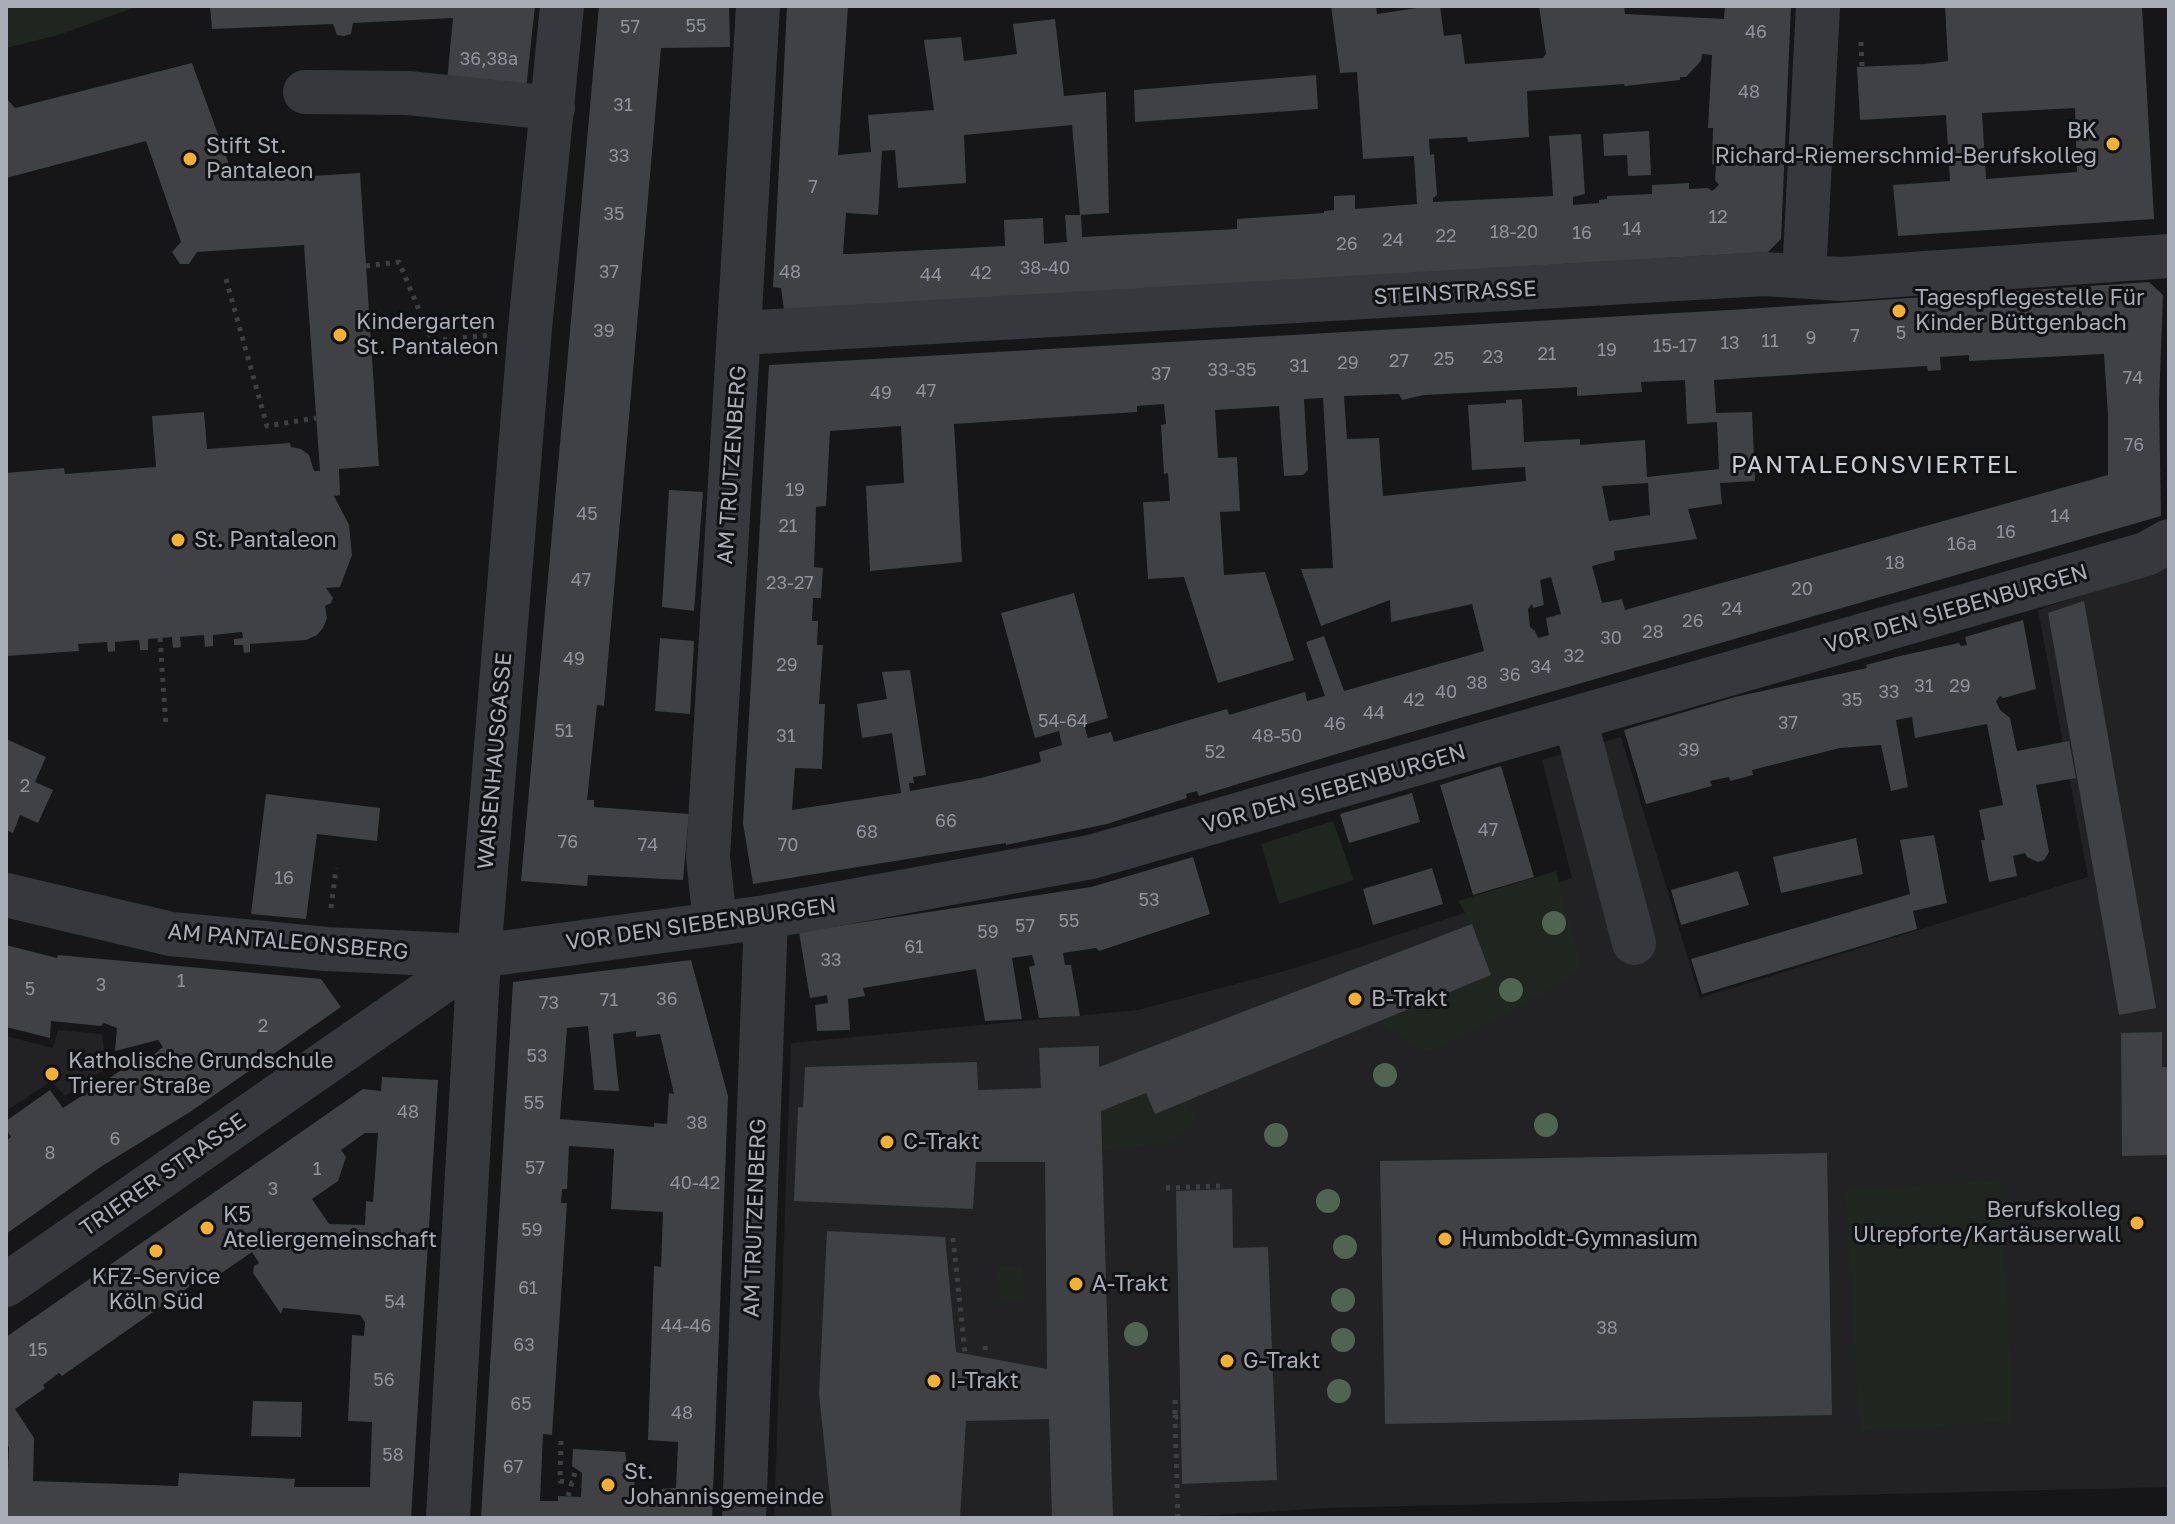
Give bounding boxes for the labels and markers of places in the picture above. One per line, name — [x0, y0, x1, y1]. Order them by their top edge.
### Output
place label: BK Richard-Riemerschmid-Berufskolleg — [1715, 118, 2097, 170]
place label: Stift St. Pantaleon — [206, 133, 313, 184]
marker: BK Richard-Riemerschmid-Berufskolleg — [2104, 135, 2122, 153]
marker: Stift St. Pantaleon — [181, 150, 199, 168]
place label: Tagespflegestelle Für Kinder Büttgenbach — [1915, 285, 2145, 336]
marker: Tagespflegestelle Für Kinder Büttgenbach — [1890, 302, 1908, 320]
place label: Kindergarten St. Pantaleon — [356, 309, 499, 360]
marker: Kindergarten St. Pantaleon — [331, 326, 349, 344]
place label: St. Pantaleon — [194, 527, 337, 553]
marker: St. Pantaleon — [169, 531, 187, 549]
place label: B-Trakt — [1371, 986, 1448, 1012]
marker: B-Trakt — [1346, 990, 1364, 1008]
place label: Katholische Grundschule Trierer Straße — [68, 1048, 334, 1100]
marker: Katholische Grundschule Trierer Straße — [43, 1065, 61, 1083]
place label: C-Trakt — [903, 1129, 980, 1155]
marker: C-Trakt — [878, 1133, 896, 1151]
place label: Berufskolleg Ulrepforte/Kartäuserwall — [1853, 1197, 2121, 1248]
place label: K5 Ateliergemeinschaft — [223, 1202, 437, 1254]
marker: Berufskolleg Ulrepforte/Kartäuserwall — [2128, 1214, 2146, 1232]
marker: K5 Ateliergemeinschaft — [198, 1219, 216, 1237]
place label: Humboldt-Gymnasium — [1461, 1226, 1698, 1252]
marker: Humboldt-Gymnasium — [1436, 1230, 1454, 1248]
marker: KFZ-Service Köln Süd — [147, 1242, 165, 1260]
place label: KFZ-Service Köln Süd — [92, 1264, 220, 1316]
place label: A-Trakt — [1092, 1271, 1169, 1297]
marker: A-Trakt — [1067, 1275, 1085, 1293]
place label: G-Trakt — [1243, 1348, 1320, 1374]
marker: G-Trakt — [1218, 1352, 1236, 1370]
place label: I-Trakt — [950, 1368, 1019, 1394]
marker: I-Trakt — [925, 1372, 943, 1390]
place label: St. Johannisgemeinde — [624, 1459, 824, 1510]
marker: St. Johannisgemeinde — [599, 1476, 617, 1494]

